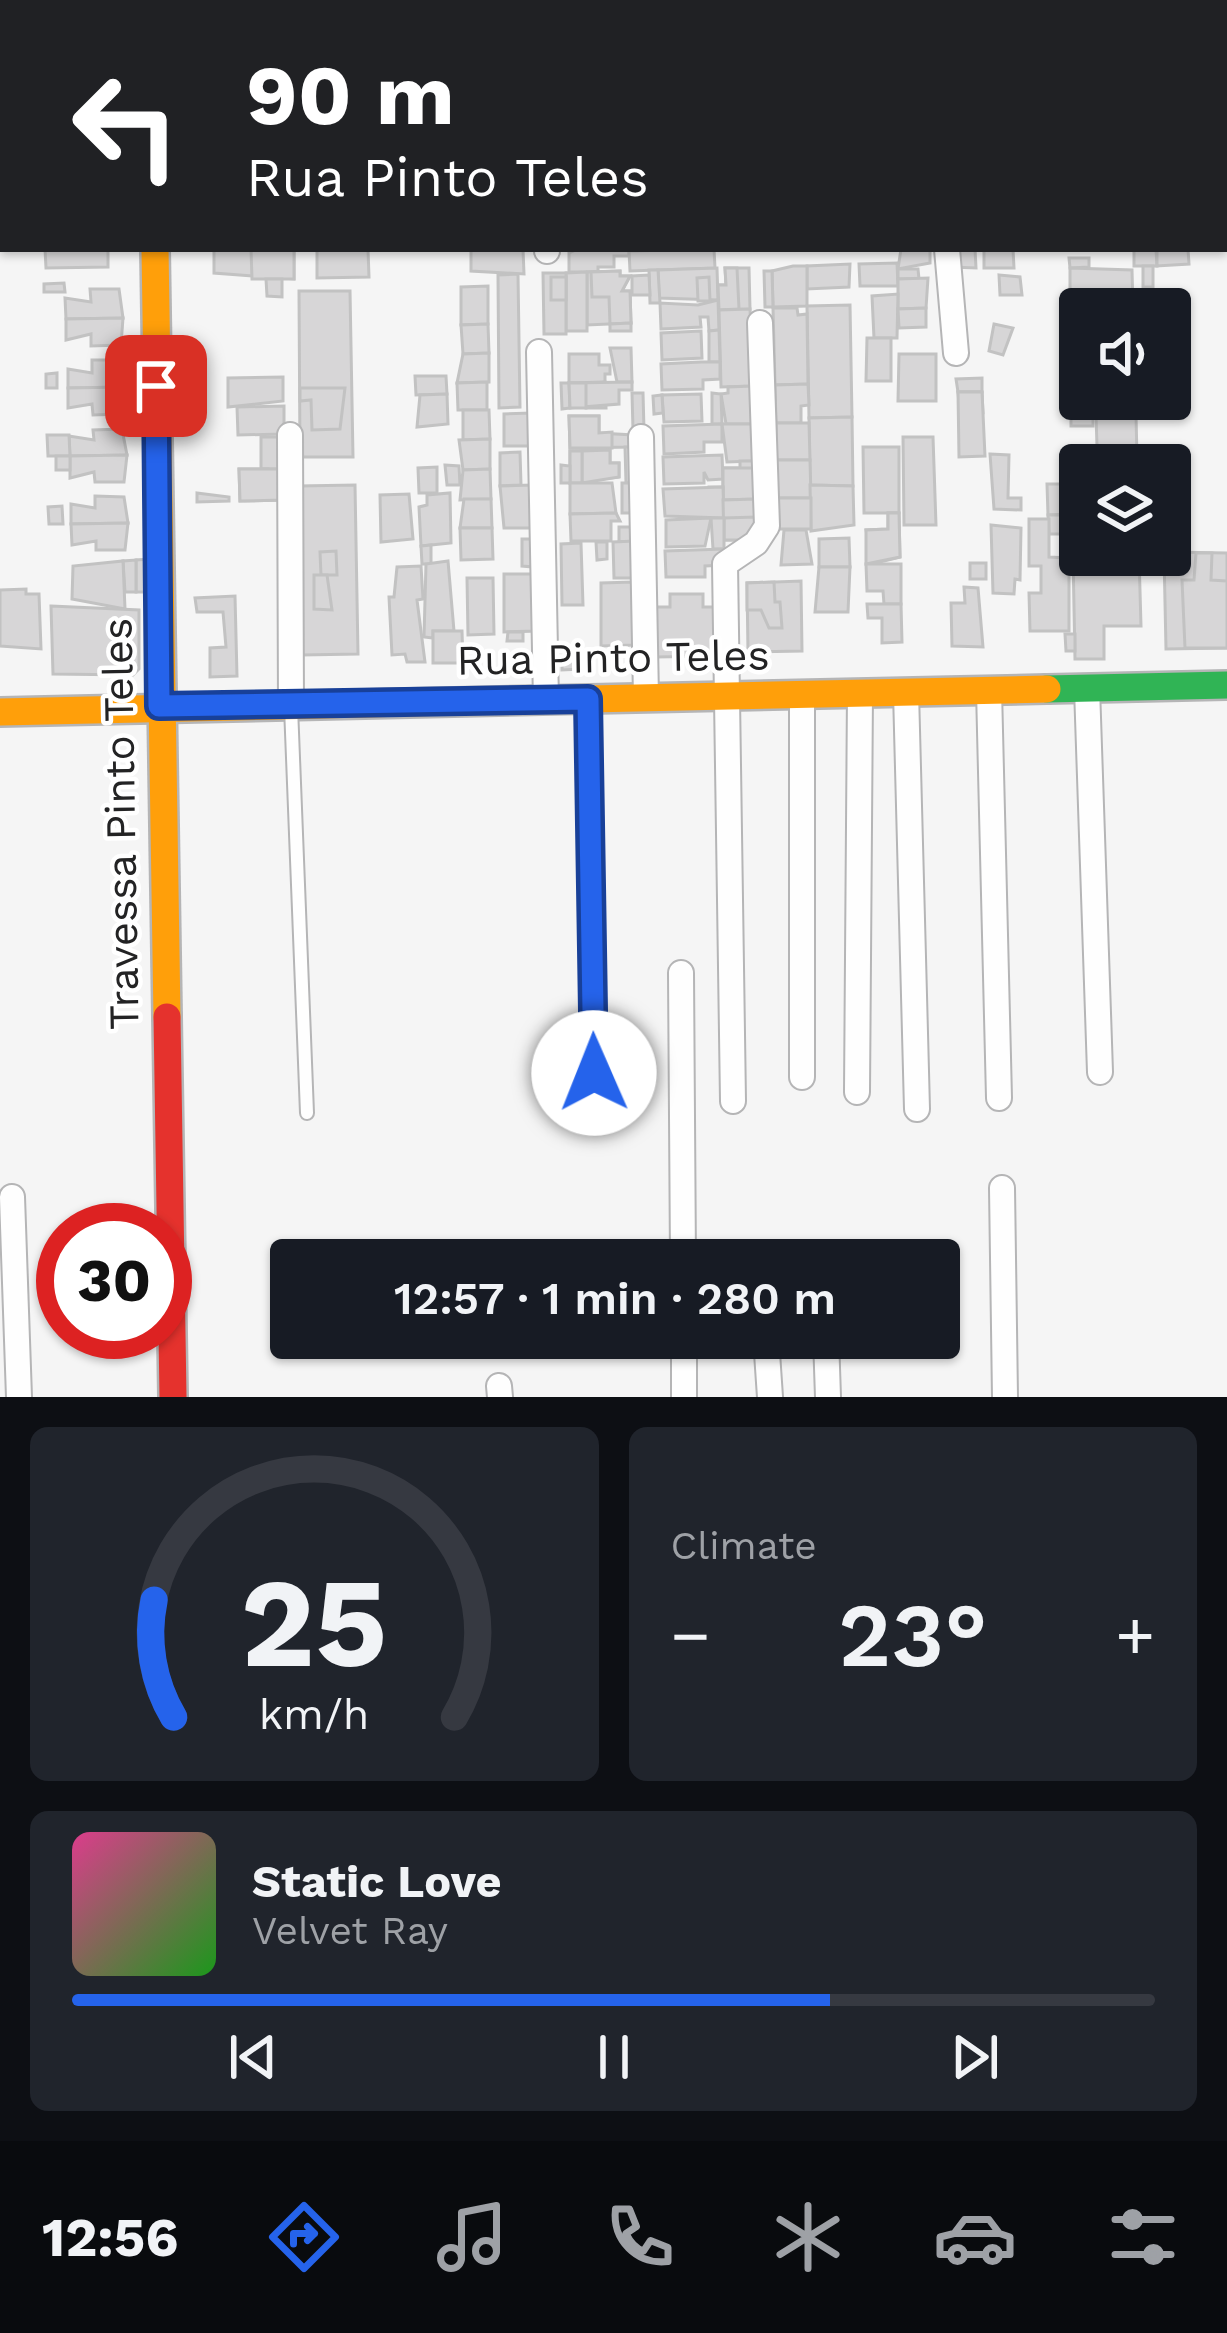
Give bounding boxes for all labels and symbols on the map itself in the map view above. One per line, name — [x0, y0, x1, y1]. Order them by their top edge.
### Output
pin — [105, 335, 207, 437]
street label: Travessa Pinto Teles — [92, 617, 149, 1031]
street label: Rua Pinto Teles — [456, 630, 770, 685]
position arrow — [531, 1010, 657, 1136]
speed limit sign: 30 — [36, 1203, 192, 1359]

